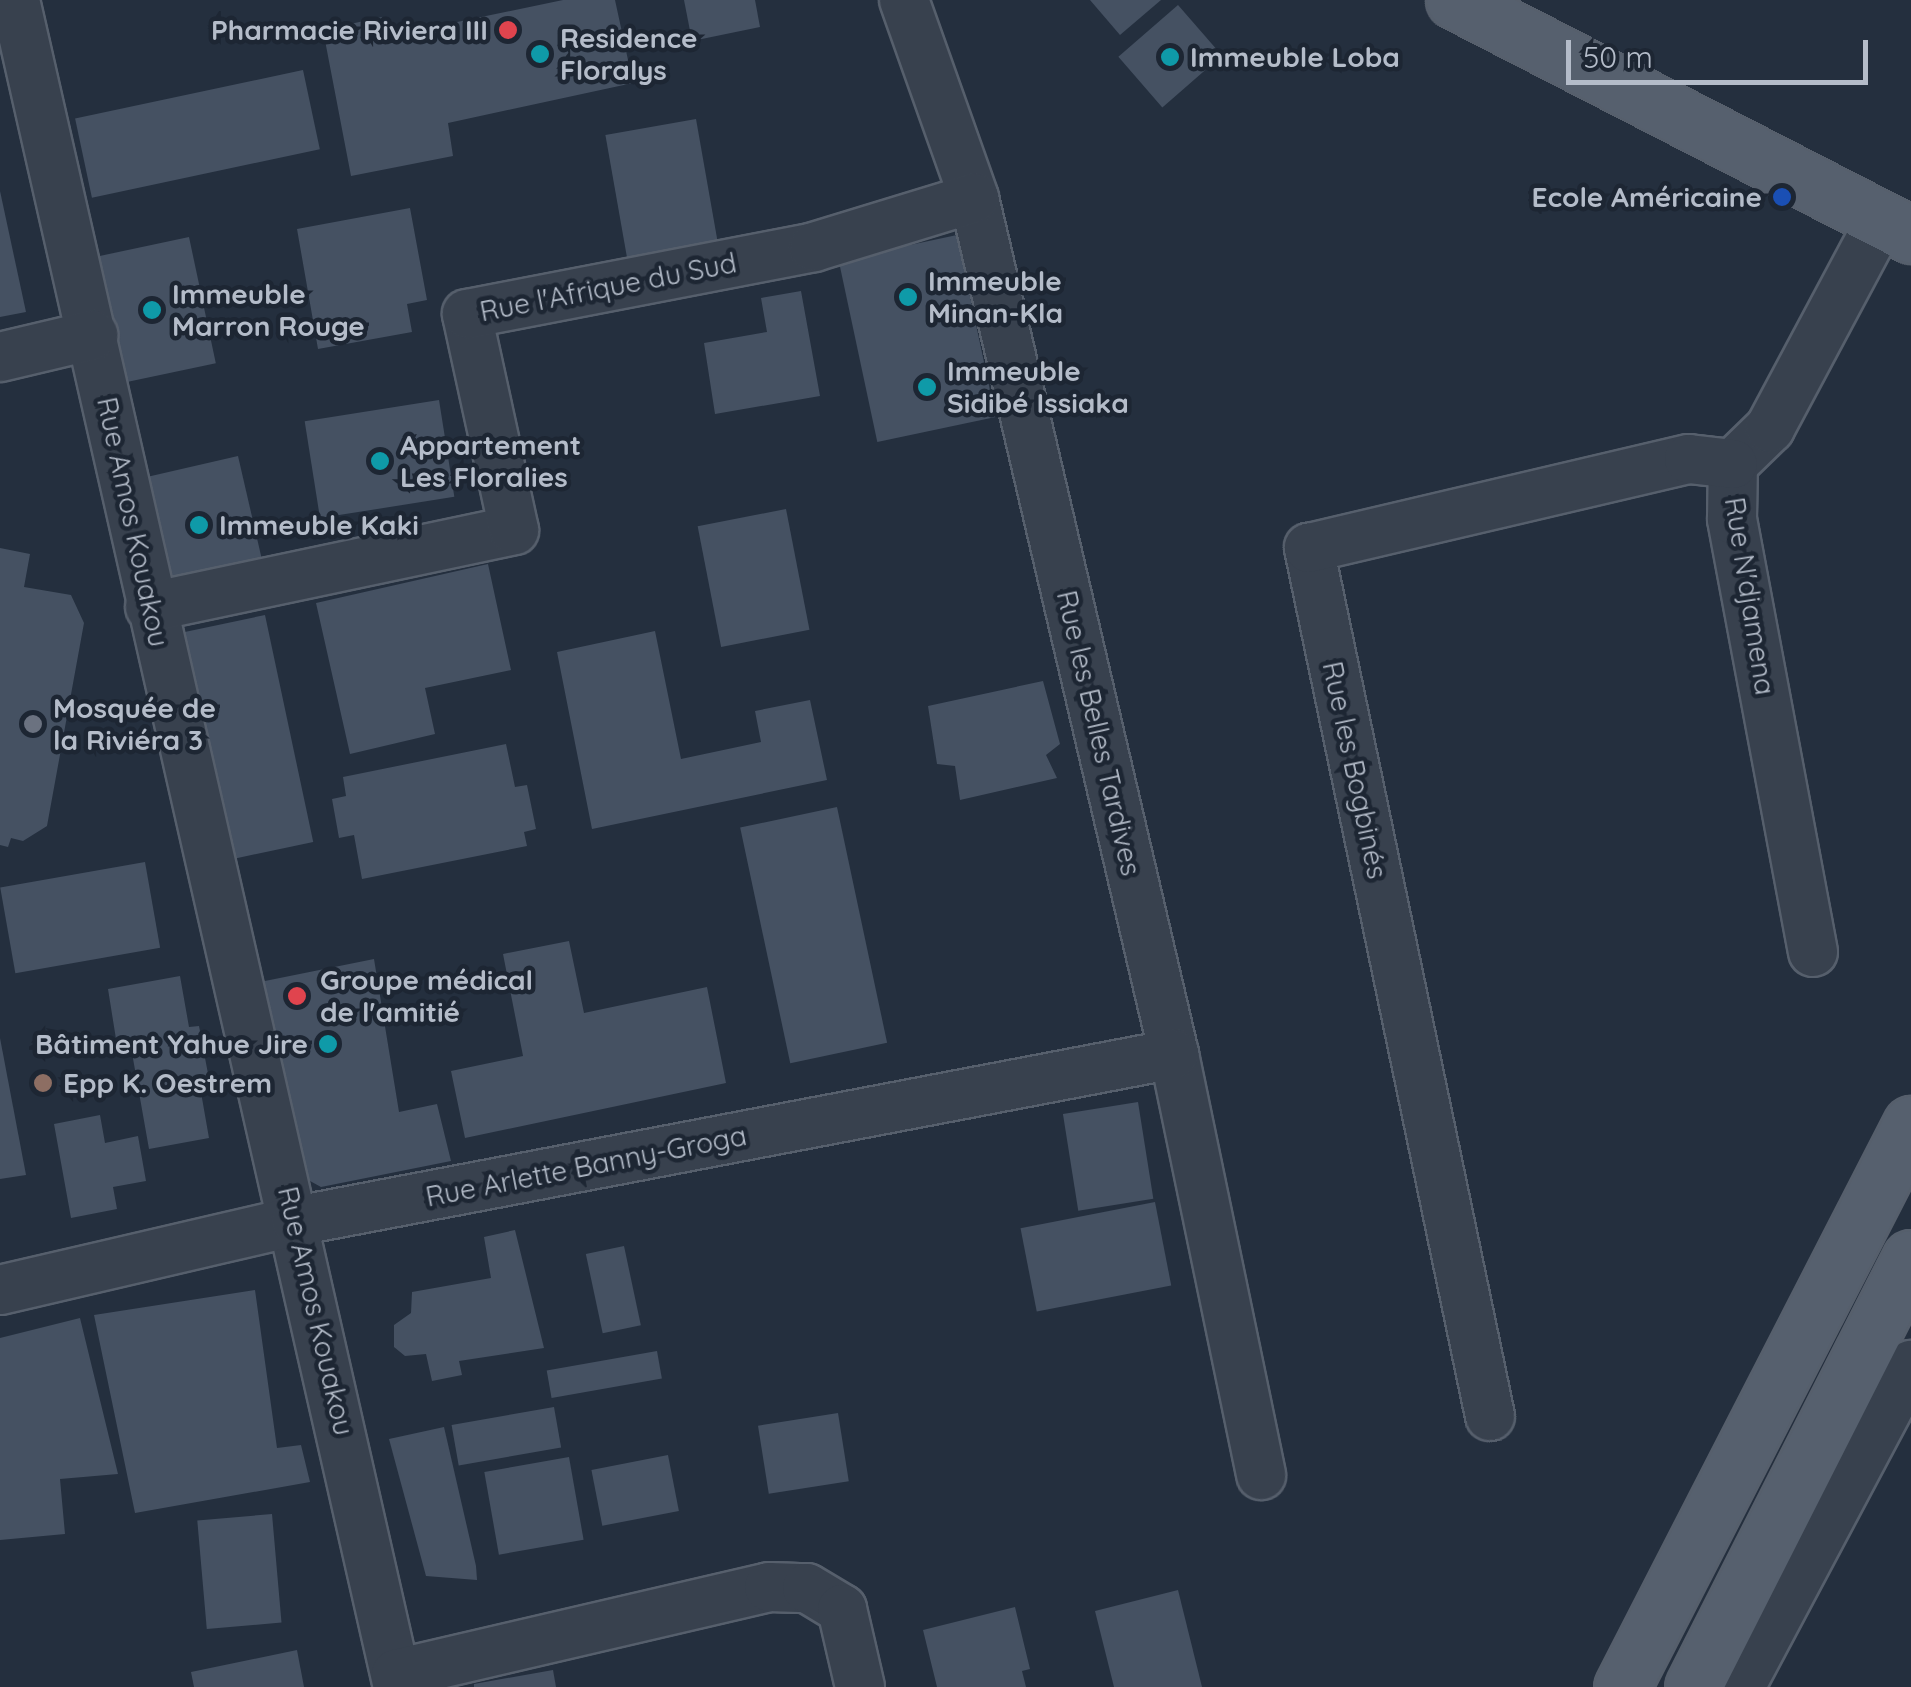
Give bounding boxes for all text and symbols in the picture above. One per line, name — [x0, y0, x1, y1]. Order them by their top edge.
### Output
place label: Pharmacie Riviera III — [211, 13, 488, 47]
marker: Pharmacie Riviera III — [497, 19, 519, 41]
scale bar — [1571, 20, 1874, 82]
place label: Residence Floralys — [560, 21, 698, 87]
text: 50 m — [1583, 38, 1653, 76]
place label: Immeuble Loba — [1190, 40, 1400, 74]
marker: Residence Floralys — [529, 43, 551, 65]
marker: Immeuble Loba — [1159, 46, 1181, 68]
place label: Ecole Américaine — [1532, 180, 1762, 214]
marker: Ecole Américaine — [1771, 186, 1793, 208]
street label: Rue l'Afrique du Sud — [477, 246, 739, 328]
place label: Immeuble Minan-Kla — [928, 264, 1063, 330]
place label: Immeuble Marron Rouge — [172, 277, 365, 343]
marker: Immeuble Minan-Kla — [897, 286, 919, 308]
marker: Immeuble Marron Rouge — [141, 299, 163, 321]
place label: Immeuble Sidibé Issiaka — [947, 354, 1129, 420]
marker: Immeuble Sidibé Issiaka — [916, 376, 938, 398]
street label: Rue Amos Kouakou — [90, 394, 176, 650]
place label: Appartement Les Floralies — [400, 428, 581, 494]
marker: Appartement Les Floralies — [369, 450, 391, 472]
street label: Rue N'djamena — [1718, 495, 1782, 697]
place label: Immeuble Kaki — [219, 508, 419, 542]
marker: Immeuble Kaki — [188, 514, 210, 536]
street label: Rue les Belles Tardives — [1050, 587, 1148, 879]
street label: Rue les Bogbinés — [1316, 658, 1394, 882]
place label: Mosquée de la Riviéra 3 — [53, 691, 216, 757]
marker: Mosquée de la Riviéra 3 — [22, 713, 44, 735]
place label: Groupe médical de l'amitié — [320, 963, 533, 1029]
marker: Groupe médical de l'amitié — [284, 983, 310, 1009]
place label: Bâtiment Yahue Jire — [35, 1027, 308, 1061]
marker: Bâtiment Yahue Jire — [317, 1033, 339, 1055]
place label: Epp K. Oestrem — [63, 1066, 272, 1100]
marker: Epp K. Oestrem — [32, 1072, 54, 1094]
street label: Rue Arlette Banny-Groga — [423, 1118, 749, 1214]
street label: Rue Amos Kouakou — [271, 1183, 361, 1439]

